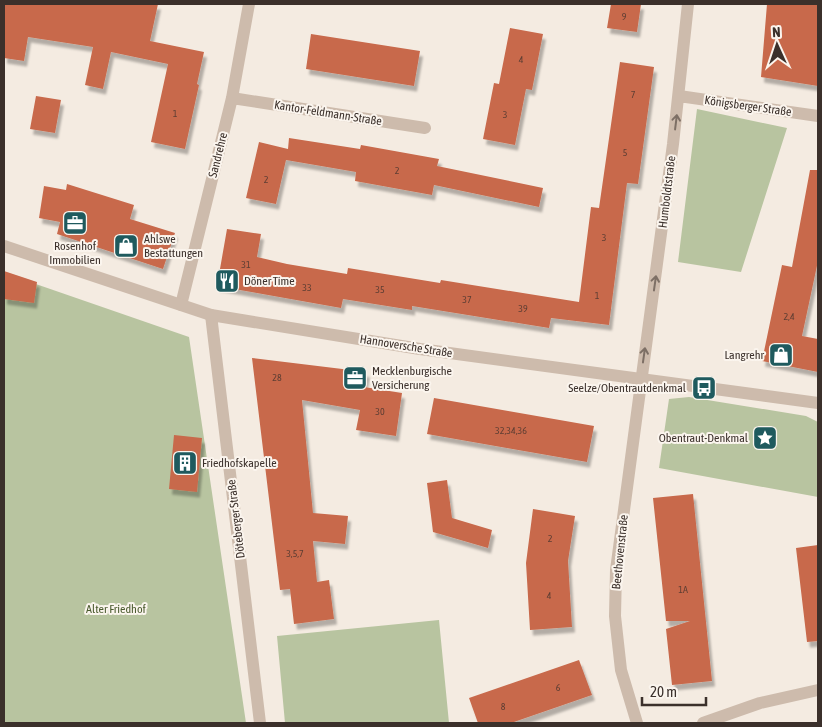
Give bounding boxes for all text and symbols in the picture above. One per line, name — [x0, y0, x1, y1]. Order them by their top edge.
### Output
house number: 9 — [622, 11, 627, 22]
north arrow — [752, 20, 802, 70]
text: N — [772, 24, 781, 40]
house number: 4 — [519, 54, 524, 65]
house number: 7 — [631, 89, 636, 100]
street label: Königsberger Straße — [704, 93, 792, 119]
street label: Kantor-Feldmann-Straße — [273, 98, 383, 128]
house number: 1 — [173, 108, 178, 119]
house number: 3 — [503, 109, 508, 120]
one-way arrow — [671, 114, 681, 130]
street label: Sandrehre — [206, 131, 230, 179]
house number: 5 — [623, 147, 628, 158]
street label: Humboldtstraße — [656, 155, 678, 229]
house number: 2 — [395, 165, 400, 176]
house number: 2 — [264, 174, 269, 185]
office icon: Rosenhof Immobilien — [62, 210, 88, 236]
place label: Ahlswe Bestattungen — [144, 232, 203, 260]
house number: 3 — [602, 232, 607, 243]
shop icon: Ahlswe Bestattungen — [113, 233, 139, 259]
place label: Rosenhof Immobilien — [49, 239, 101, 267]
house number: 31 — [241, 259, 251, 270]
restaurant icon: Döner Time — [214, 268, 240, 294]
place label: Döner Time — [244, 274, 295, 288]
one-way arrow — [650, 276, 660, 292]
house number: 33 — [302, 282, 312, 293]
house number: 35 — [375, 284, 385, 295]
house number: 1 — [595, 290, 600, 301]
house number: 37 — [462, 294, 472, 305]
house number: 39 — [518, 303, 528, 314]
house number: 2,4 — [783, 311, 795, 322]
street label: Hannoversche Straße — [359, 332, 453, 360]
shop icon: Langrehr — [768, 342, 794, 368]
one-way arrow — [640, 348, 650, 364]
place label: Langrehr — [724, 348, 764, 362]
place label: Mecklenburgische Versicherung — [372, 364, 452, 392]
office icon: Mecklenburgische Versicherung — [342, 365, 368, 391]
house number: 28 — [272, 372, 282, 383]
bus stop icon: Seelze/Obentrautdenkmal — [691, 375, 717, 401]
place label: Seelze/Obentrautdenkmal — [568, 381, 687, 395]
house number: 30 — [375, 406, 385, 417]
house number: 32,34,36 — [495, 425, 527, 436]
place icon: Obentraut-Denkmal — [752, 425, 778, 451]
place label: Obentraut-Denkmal — [659, 431, 749, 445]
building icon: Friedhofskapelle — [172, 450, 198, 476]
place label: Friedhofskapelle — [202, 456, 277, 470]
street label: Döteberger Straße — [224, 479, 248, 559]
street label: Beethovenstraße — [609, 514, 631, 590]
house number: 2 — [548, 533, 553, 544]
house number: 3,5,7 — [286, 548, 304, 559]
house number: 1A — [678, 584, 688, 595]
house number: 4 — [547, 590, 552, 601]
park label: Alter Friedhof — [86, 602, 147, 616]
scale bar — [642, 674, 706, 706]
house number: 6 — [556, 682, 561, 693]
text: 20 m — [650, 683, 677, 700]
house number: 8 — [501, 701, 506, 712]

